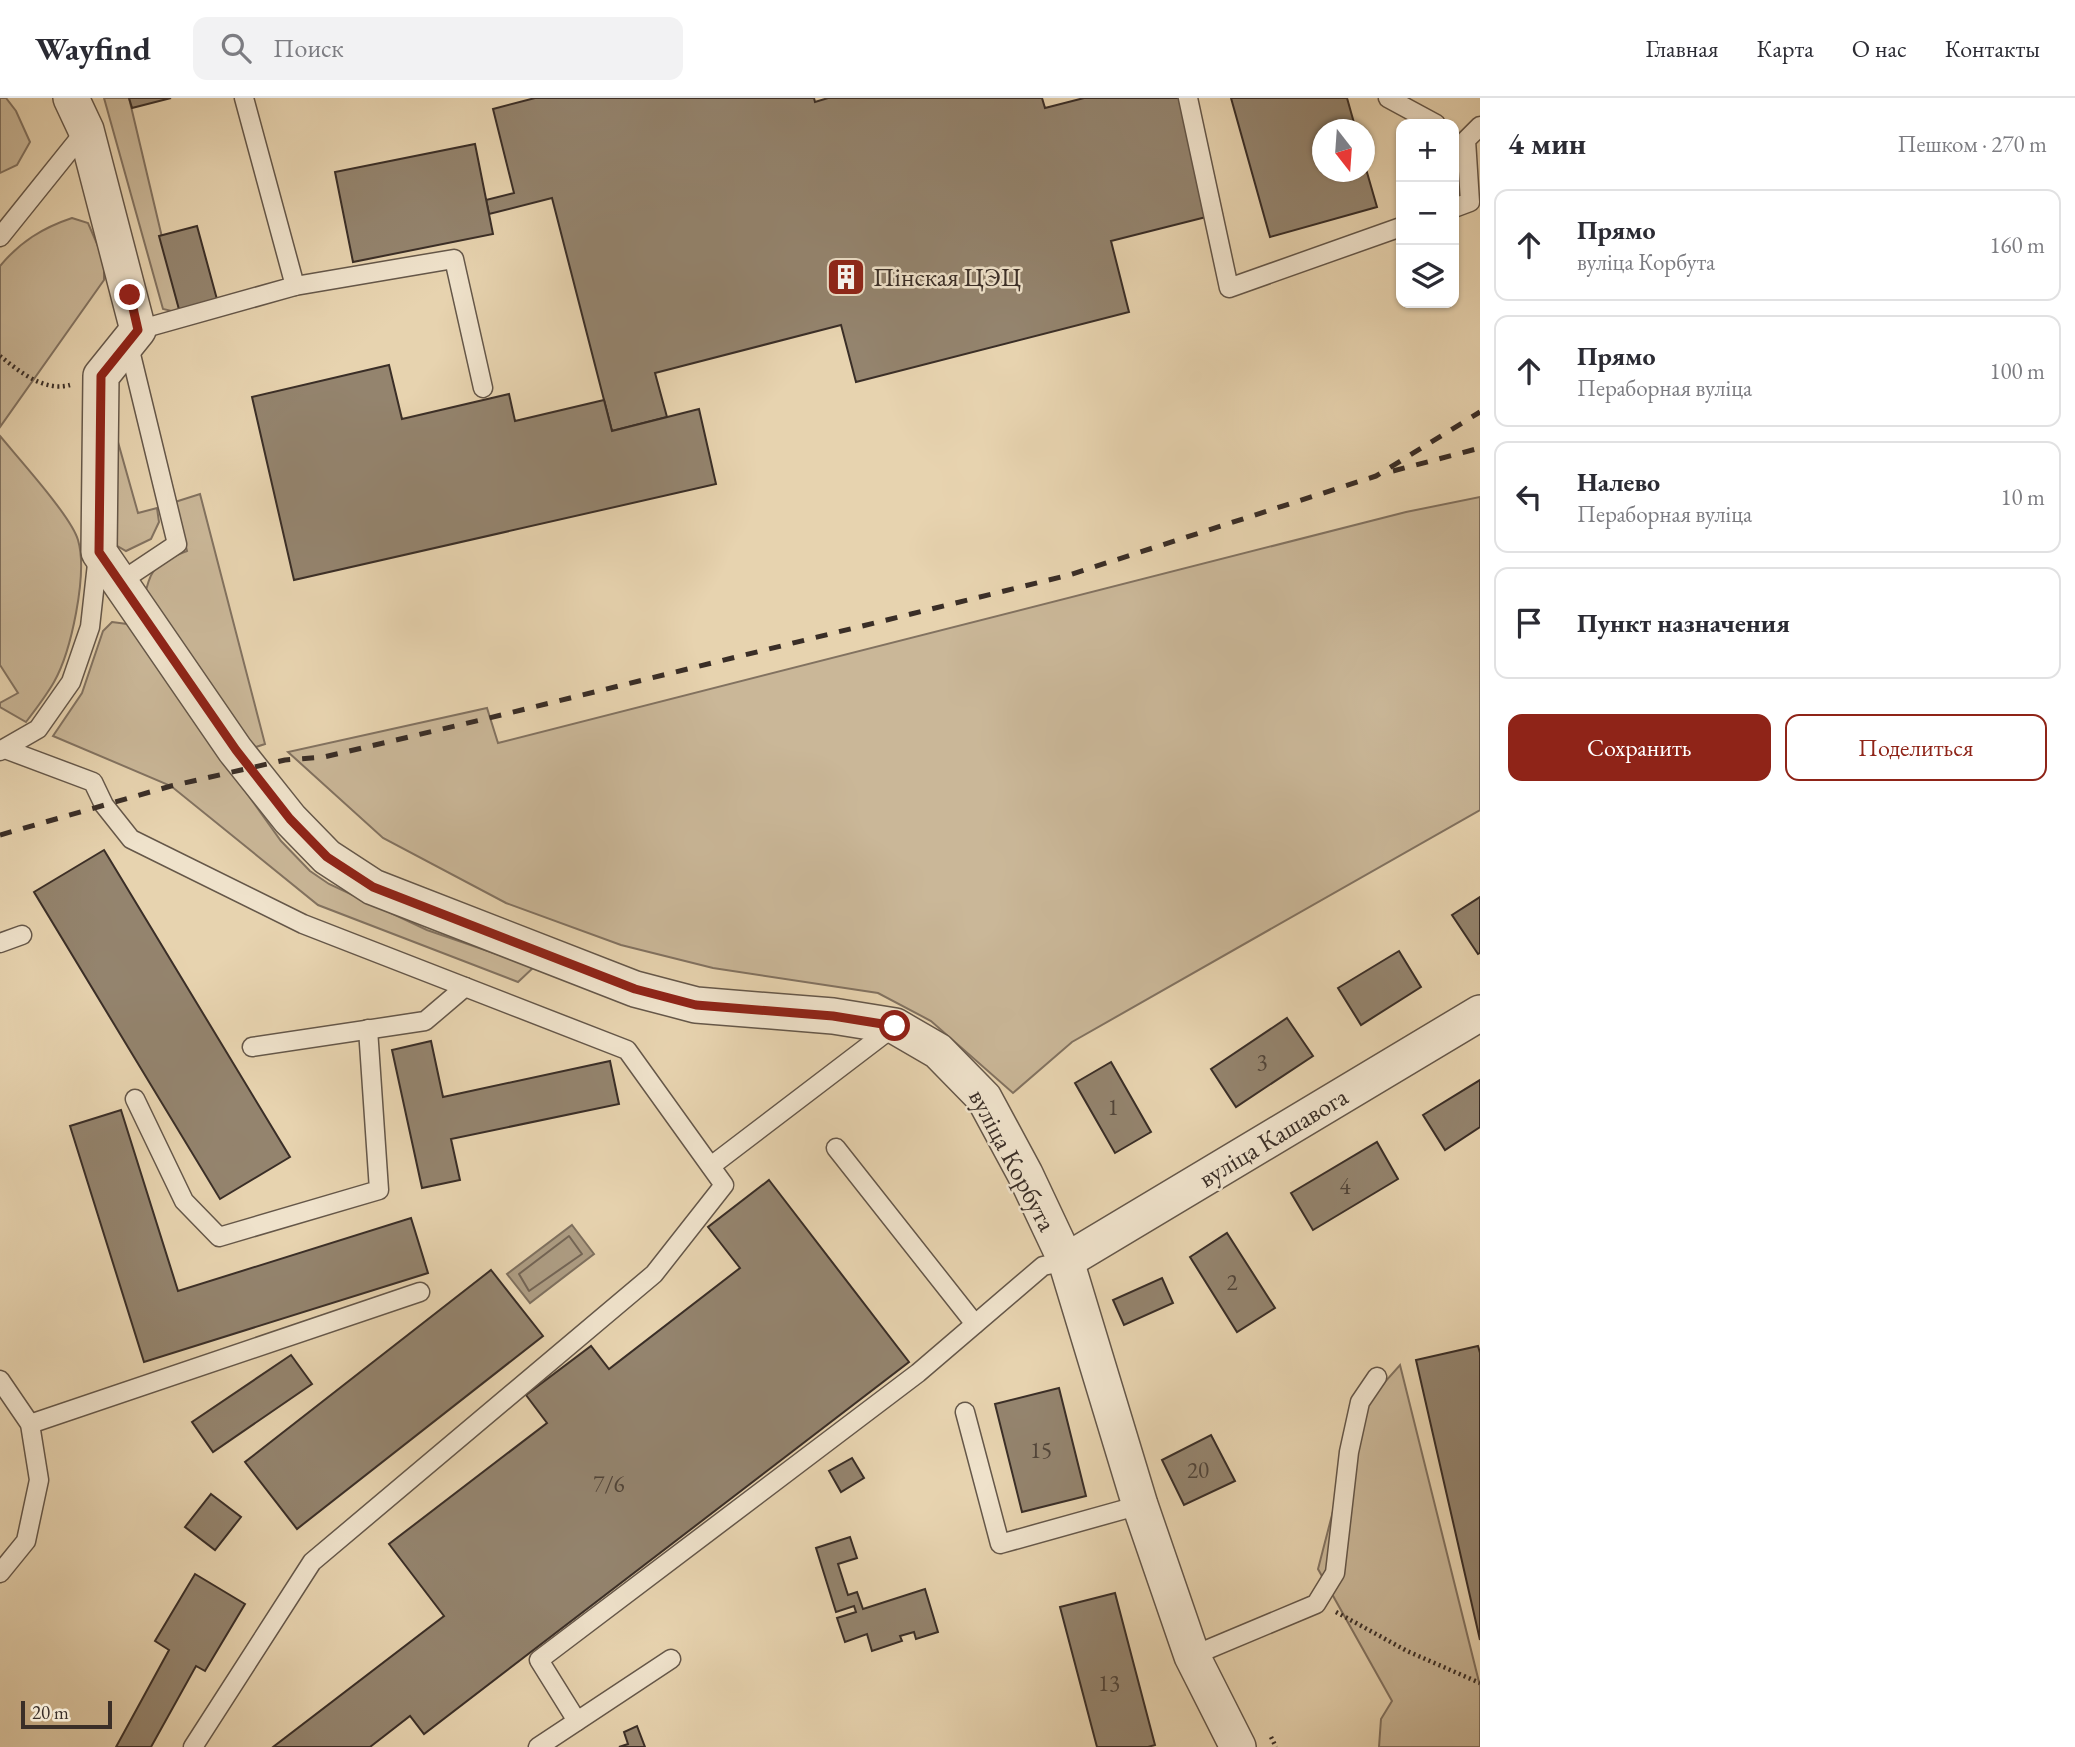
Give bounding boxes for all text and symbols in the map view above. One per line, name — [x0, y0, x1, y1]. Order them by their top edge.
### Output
search box — [193, 17, 683, 80]
text: Wayfind — [35, 27, 151, 70]
icon: search — [217, 29, 255, 67]
text: Поиск — [273, 31, 344, 65]
text: Главная — [1645, 33, 1719, 64]
text: Карта — [1757, 33, 1814, 64]
text: О нас — [1852, 33, 1907, 64]
text: Контакты — [1945, 33, 2040, 64]
north arrow — [1312, 119, 1375, 182]
map controls — [1396, 119, 1459, 308]
button: + — [1396, 119, 1459, 182]
text: 4 мин — [1508, 124, 1586, 163]
text: Пешком · 270 m — [1898, 129, 2047, 159]
button: − — [1396, 182, 1459, 245]
text: Прямо — [1577, 213, 1656, 247]
icon: ahead — [1510, 226, 1548, 264]
text: 160 m — [1989, 230, 2045, 260]
button: layers — [1396, 245, 1459, 308]
text: вуліца Корбута — [1577, 247, 1715, 277]
building icon: Пінская ЦЭЦ — [825, 256, 867, 298]
place label: Пінская ЦЭЦ — [873, 260, 1021, 294]
route end — [114, 279, 145, 310]
text: Прямо — [1577, 339, 1656, 373]
icon: ahead — [1510, 352, 1548, 390]
text: 100 m — [1989, 356, 2045, 386]
text: Пераборная вуліца — [1577, 373, 1752, 403]
text: Налево — [1577, 465, 1660, 499]
icon: left — [1510, 478, 1548, 516]
text: 10 m — [2000, 482, 2045, 512]
text: Пераборная вуліца — [1577, 499, 1752, 529]
icon: arrive — [1510, 604, 1548, 642]
text: Пункт назначения — [1577, 606, 1790, 640]
button: Сохранить — [1508, 714, 1771, 781]
button: Поделиться — [1785, 714, 2047, 781]
route start — [879, 1010, 910, 1041]
house number: 3 — [1256, 1047, 1268, 1077]
street label: вуліца Кашавога — [1192, 1079, 1355, 1195]
street label: вуліца Корбута — [961, 1083, 1065, 1238]
house number: 1 — [1107, 1092, 1119, 1122]
house number: 4 — [1339, 1171, 1351, 1201]
house number: 2 — [1226, 1267, 1238, 1297]
house number: 15 — [1030, 1435, 1052, 1465]
house number: 20 — [1187, 1455, 1209, 1485]
house number: 7/6 — [593, 1469, 625, 1499]
house number: 13 — [1098, 1668, 1120, 1698]
scale bar — [21, 1698, 112, 1730]
text: 20 m — [32, 1700, 69, 1725]

